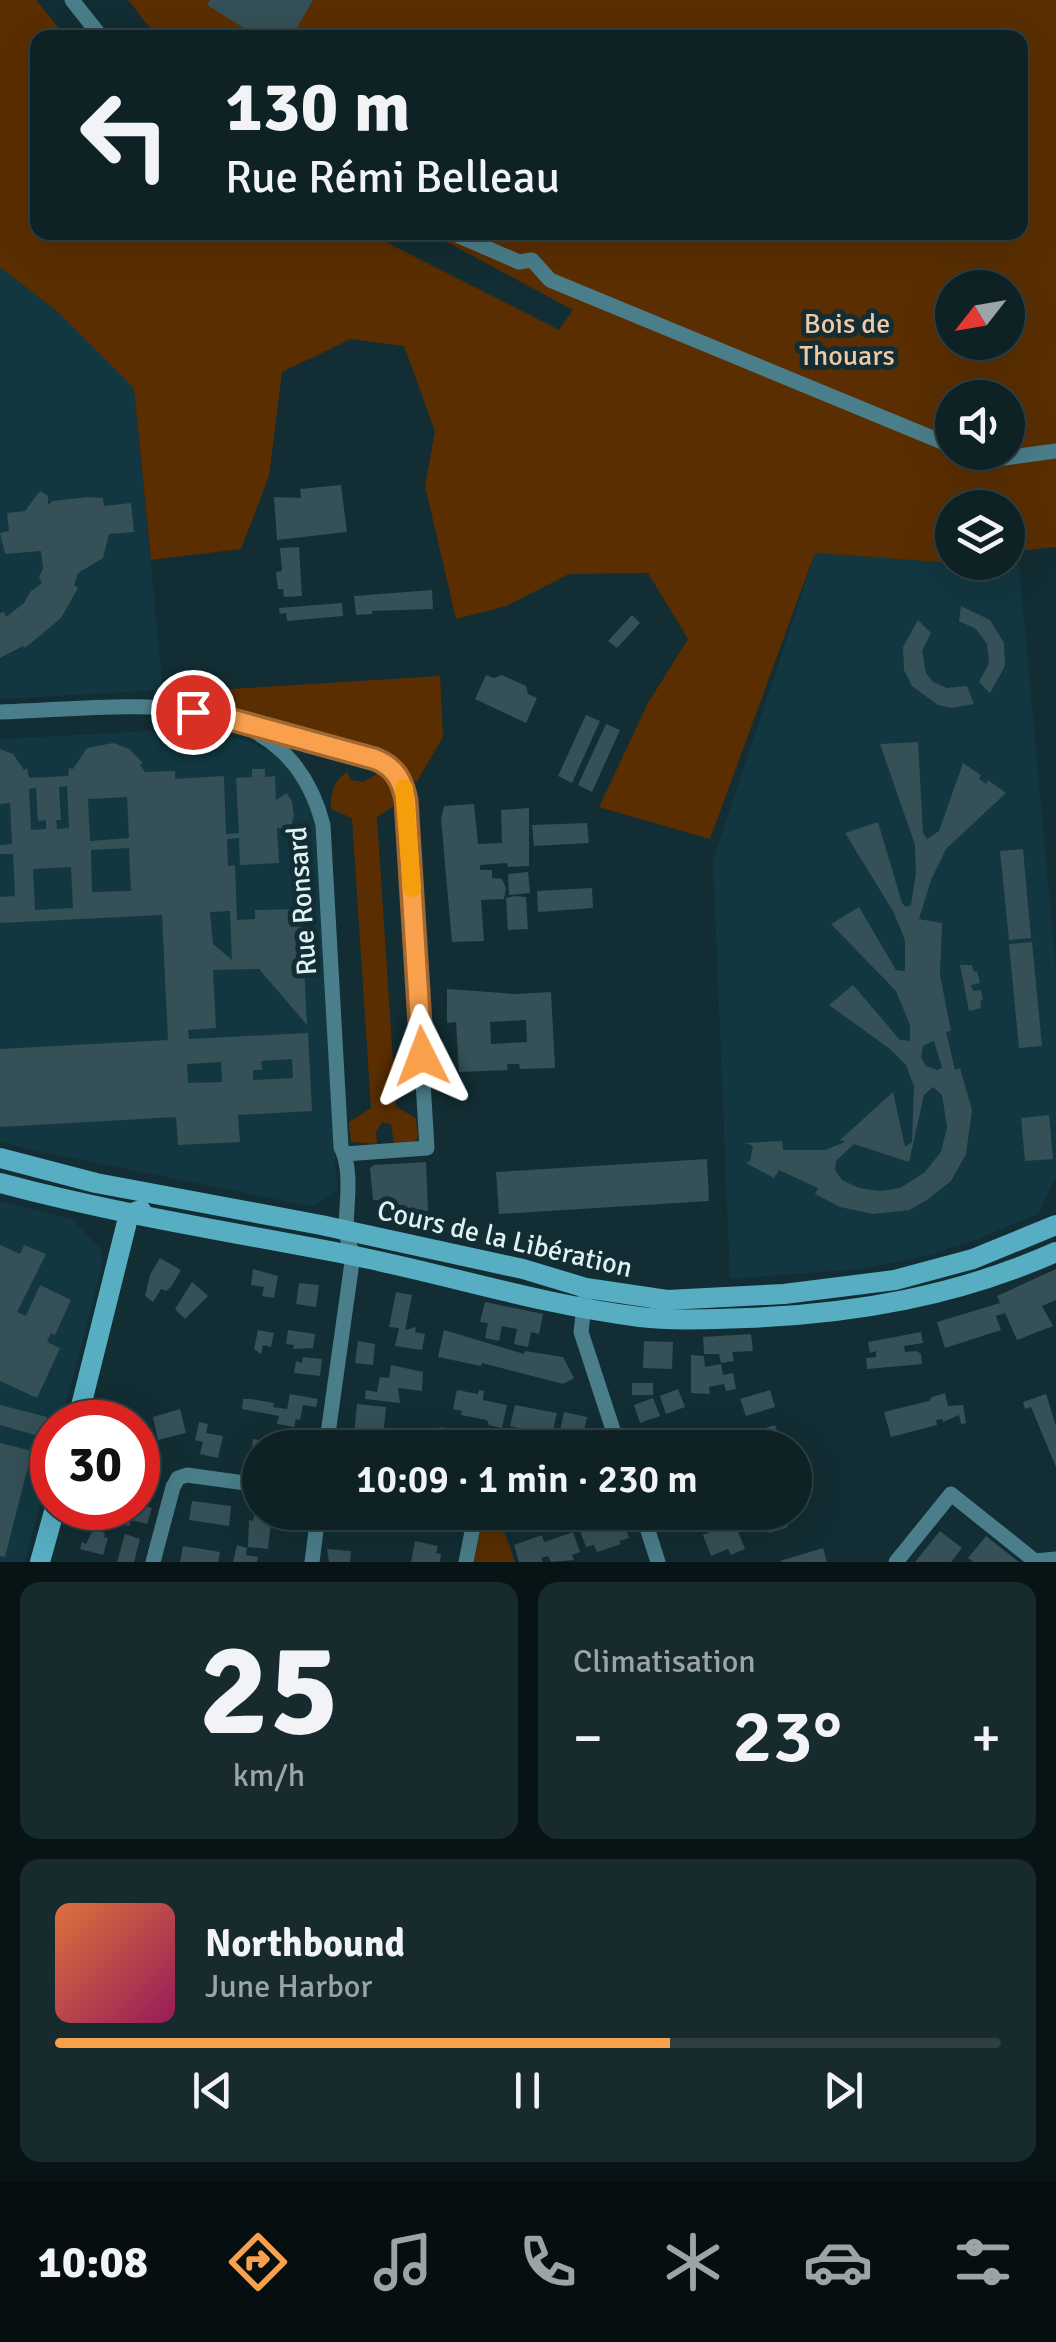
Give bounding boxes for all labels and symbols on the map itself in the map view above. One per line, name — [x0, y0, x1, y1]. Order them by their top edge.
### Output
north arrow — [935, 270, 1025, 360]
park label: Bois de Thouars — [799, 307, 895, 373]
pin — [151, 670, 236, 755]
street label: Rue Ronsard — [280, 825, 324, 977]
position arrow — [370, 1004, 474, 1108]
street label: Cours de la Libération — [374, 1193, 636, 1285]
speed limit sign: 30 — [30, 1400, 160, 1530]

